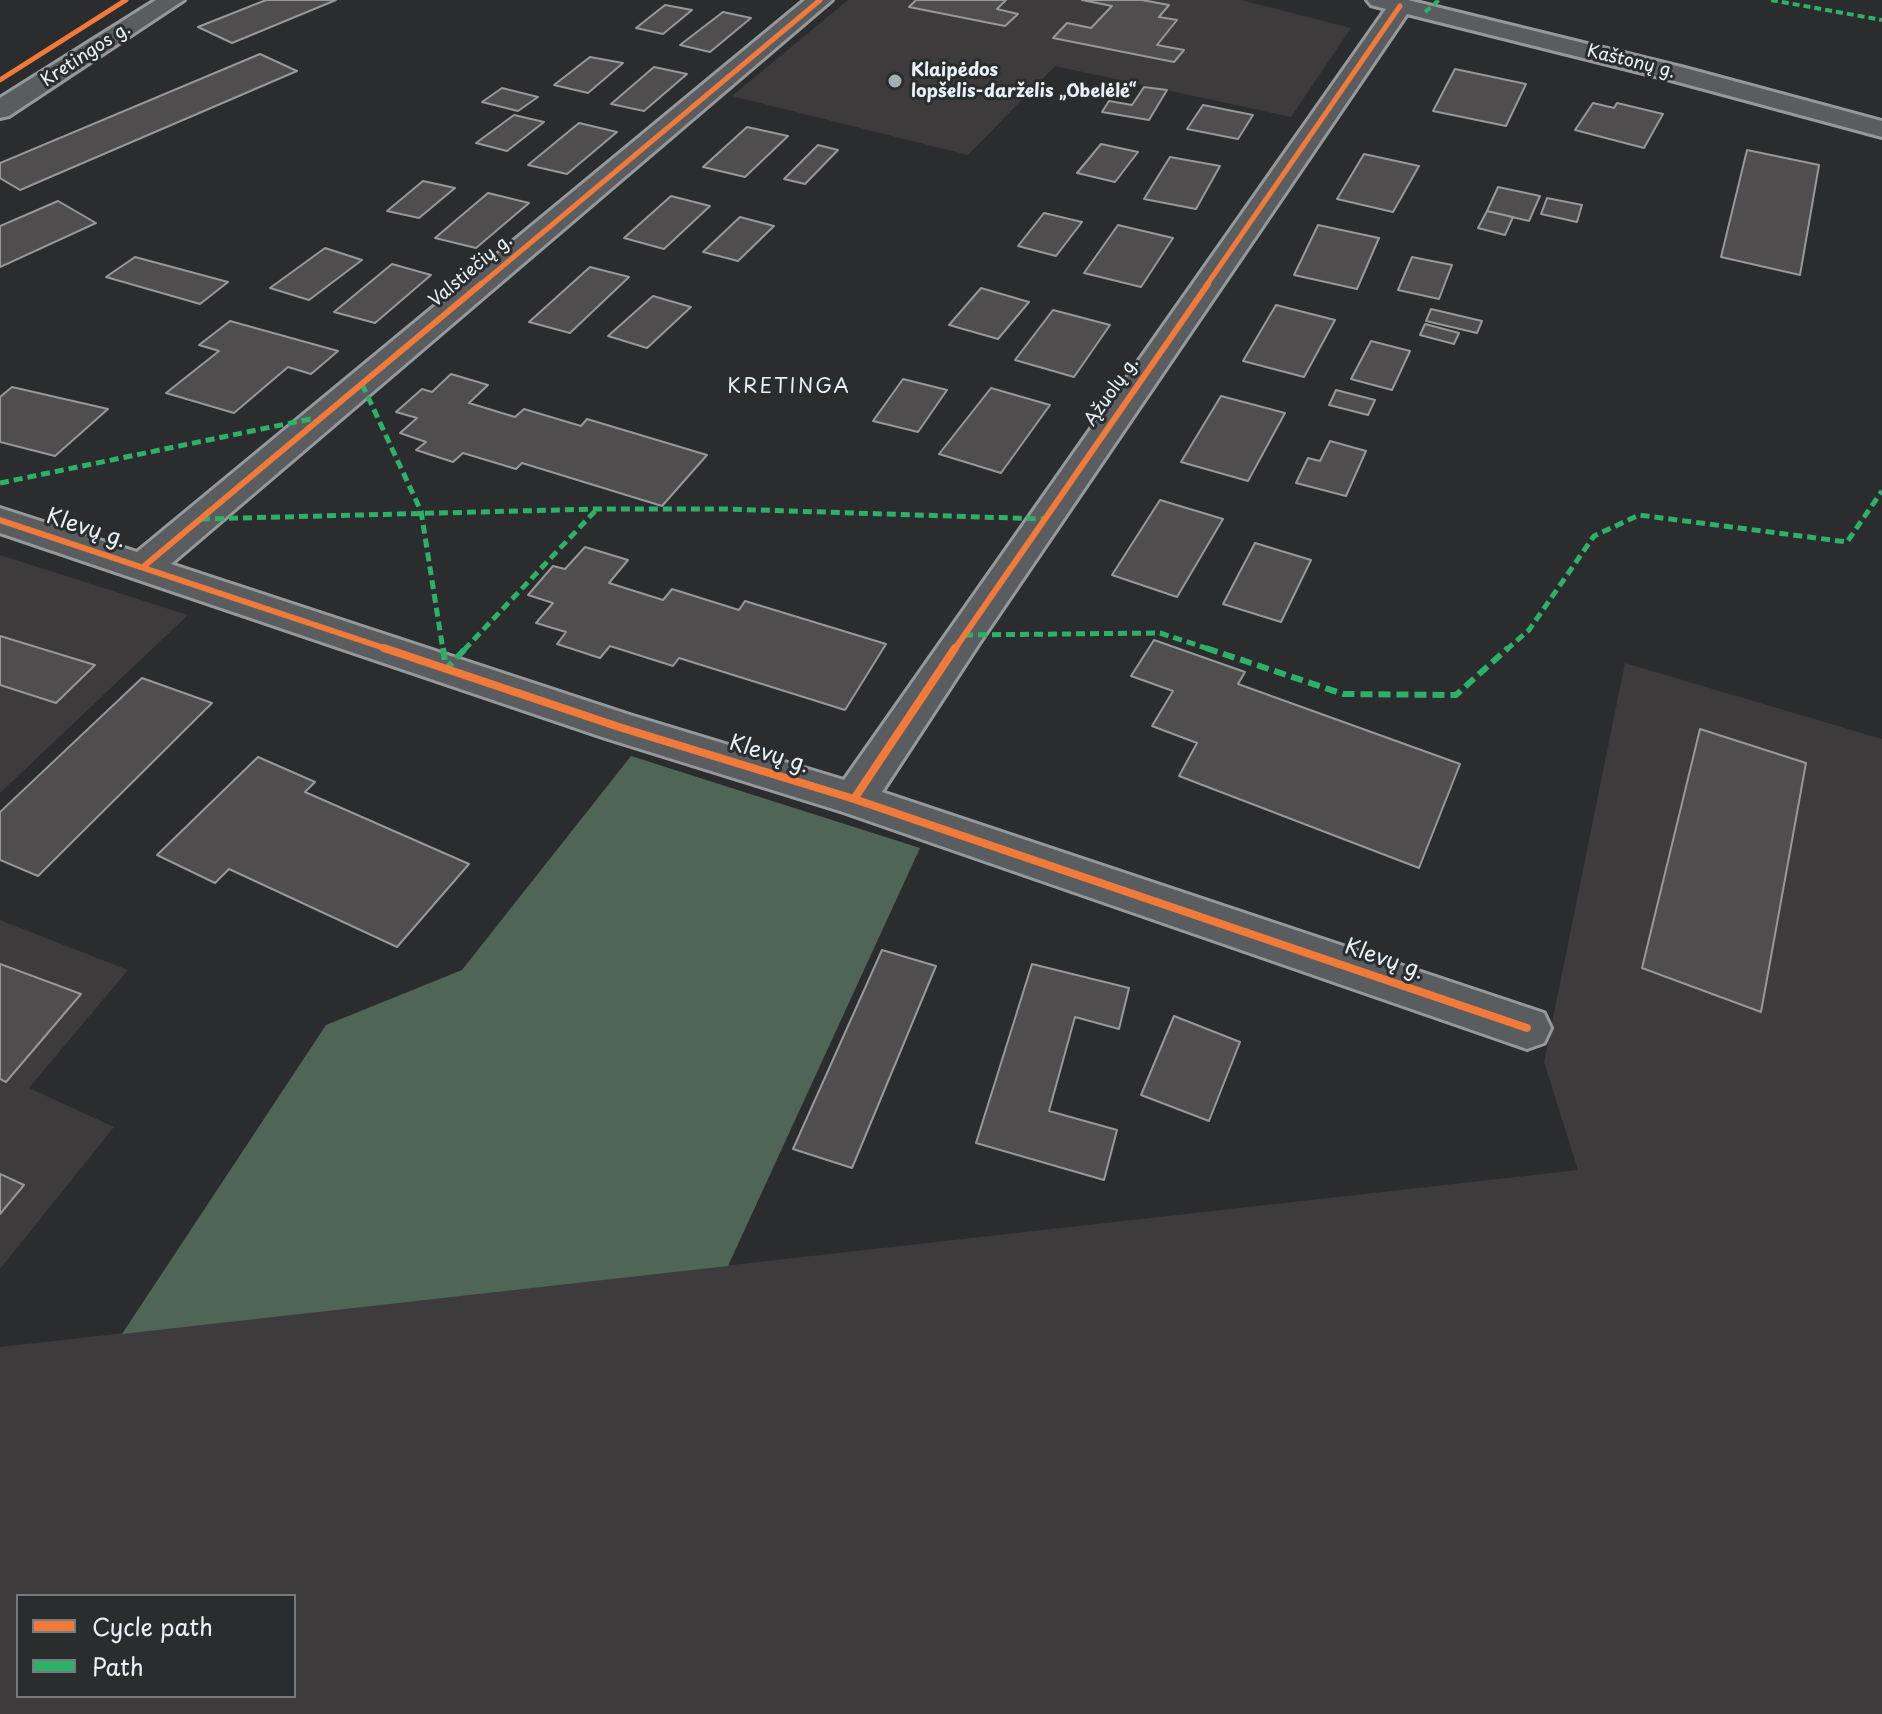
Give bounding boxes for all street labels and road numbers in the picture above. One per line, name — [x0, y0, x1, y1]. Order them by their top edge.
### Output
street label: Kretingos g. — [37, 18, 135, 92]
street label: Kaštonų g. — [1585, 41, 1677, 83]
street label: Valstiečių g. — [425, 230, 517, 312]
street label: Ąžuolų g. — [1080, 353, 1144, 431]
street label: Klevų g. — [43, 504, 129, 554]
street label: Klevų g. — [726, 730, 812, 780]
street label: Klevų g. — [1341, 934, 1427, 986]

